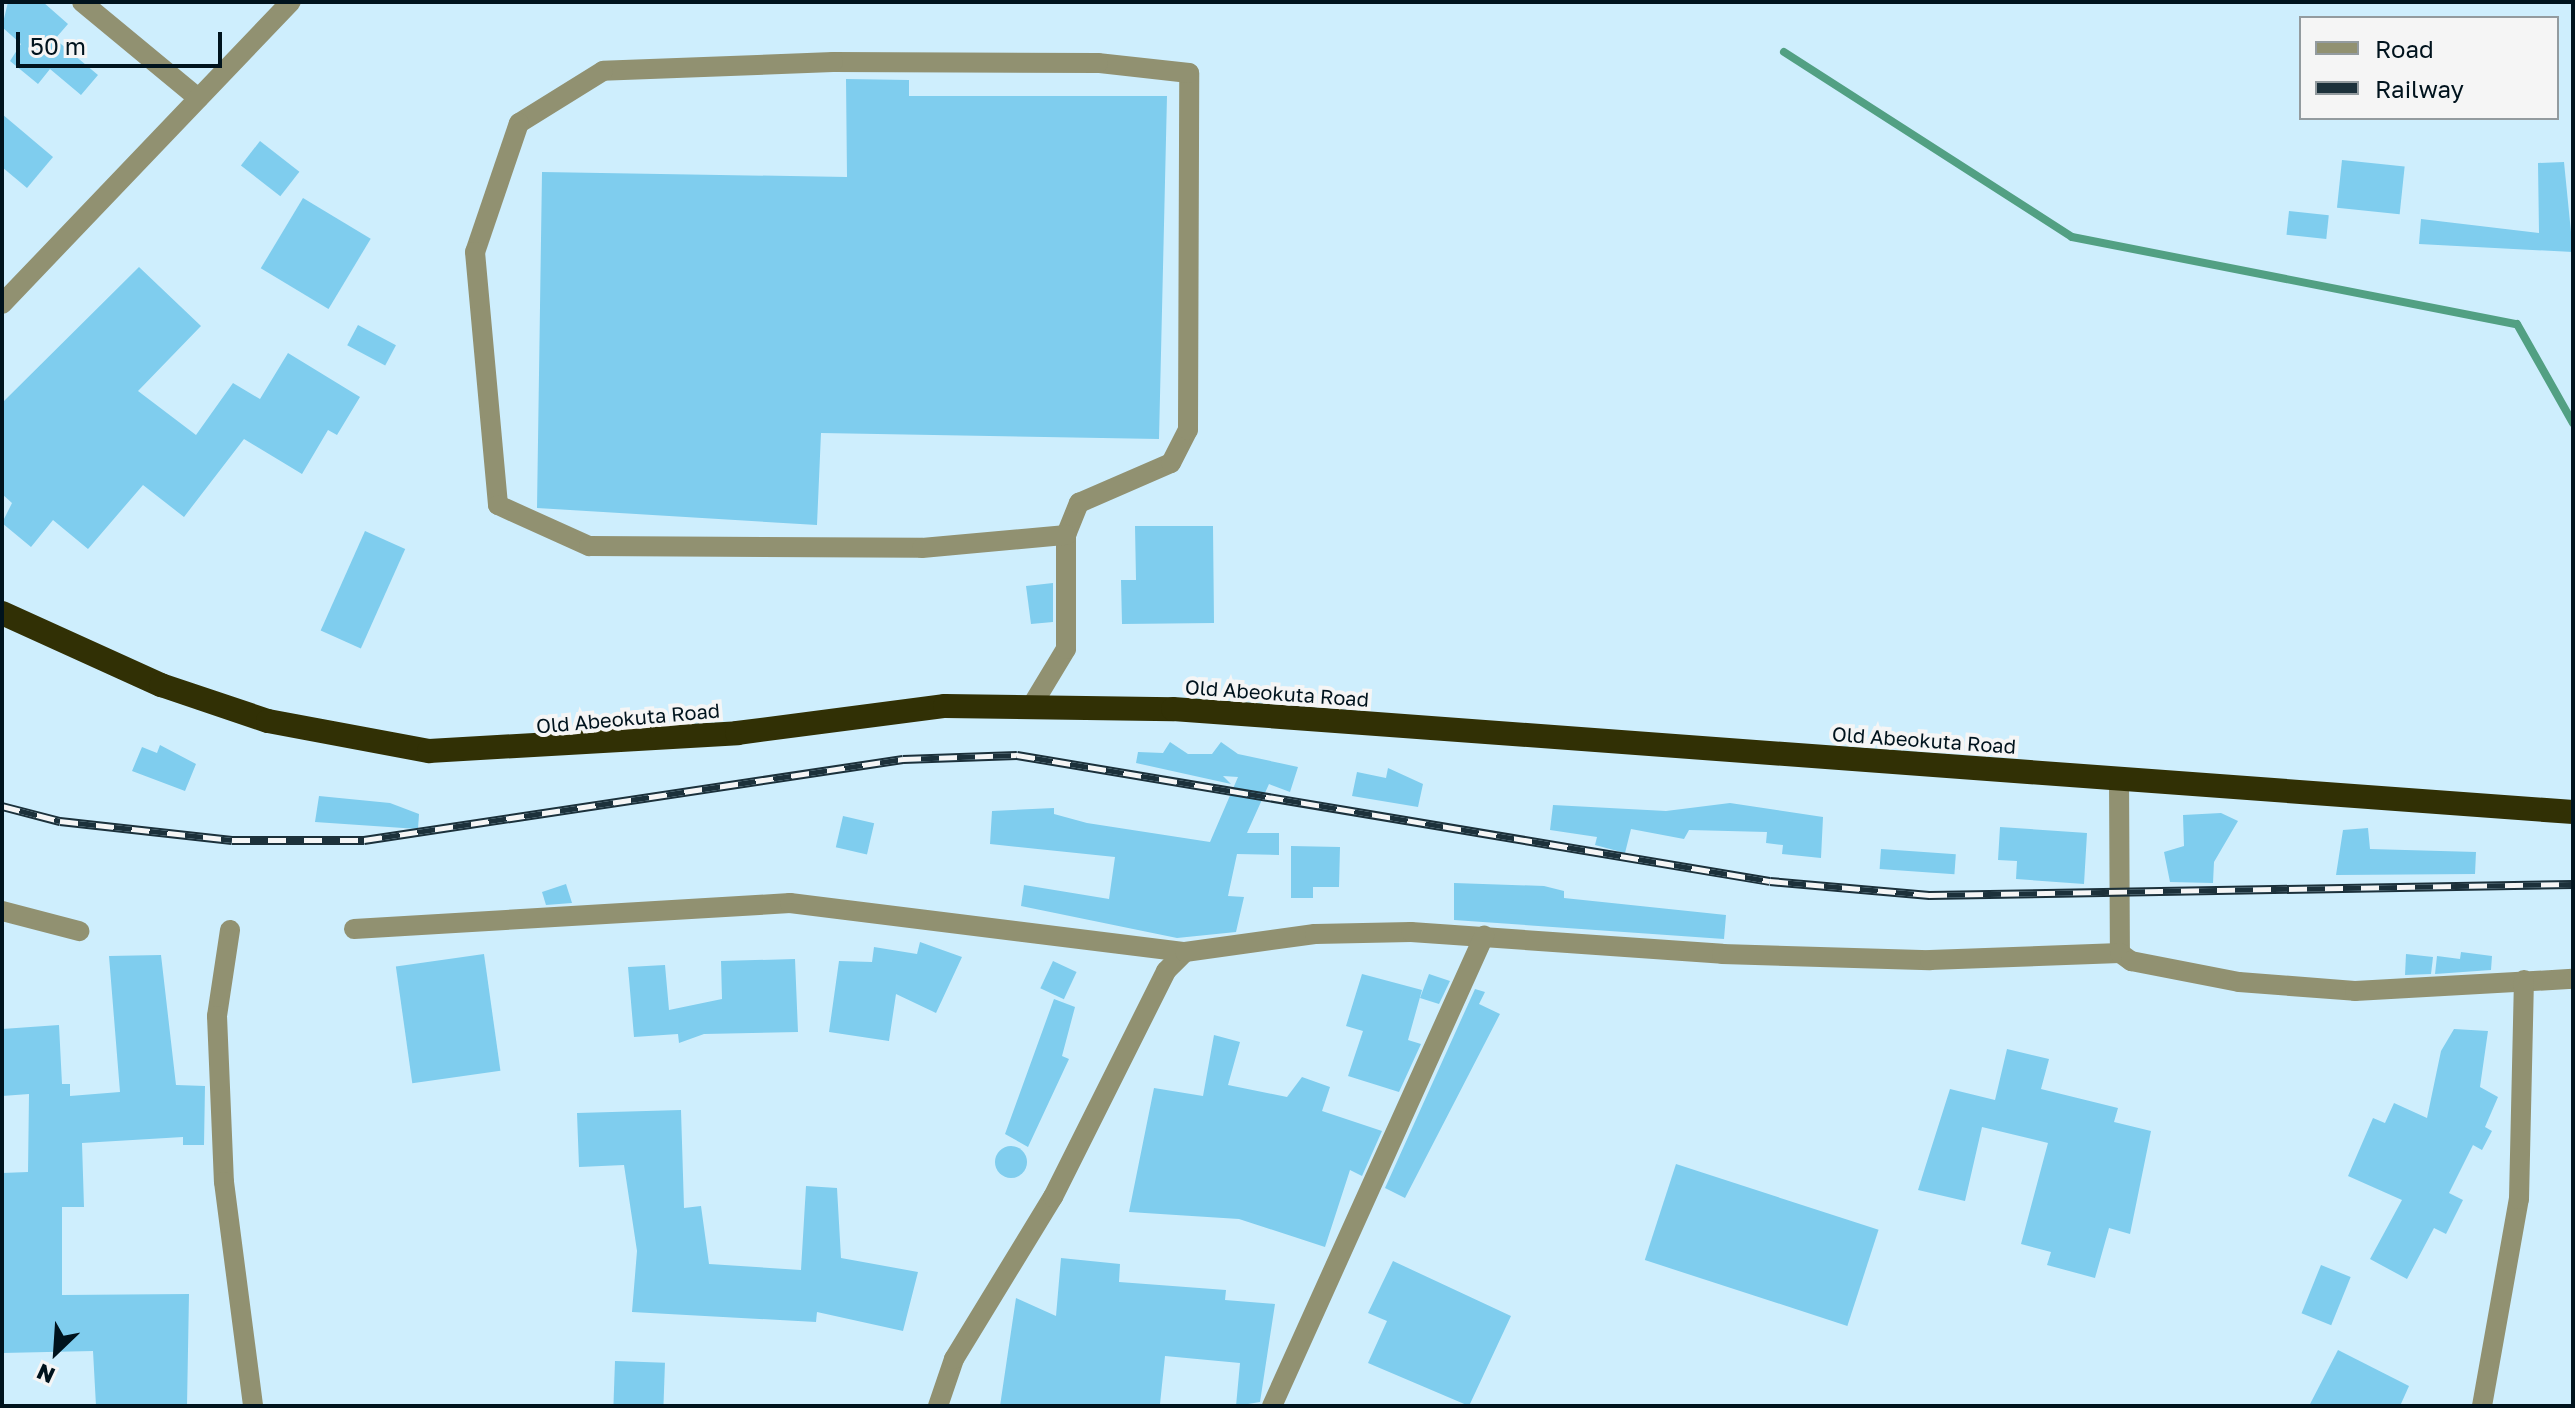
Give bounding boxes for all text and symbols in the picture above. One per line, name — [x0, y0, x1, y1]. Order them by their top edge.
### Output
scale bar — [20, 16, 226, 66]
legend — [2299, 16, 2559, 120]
text: 50 m — [30, 31, 86, 60]
text: Road — [2375, 34, 2434, 63]
text: Railway — [2375, 74, 2464, 103]
street label: Old Abeokuta Road — [1184, 675, 1370, 711]
street label: Old Abeokuta Road — [535, 698, 721, 738]
street label: Old Abeokuta Road — [1831, 722, 2017, 758]
north arrow — [16, 1312, 96, 1392]
text: N — [32, 1358, 59, 1390]

